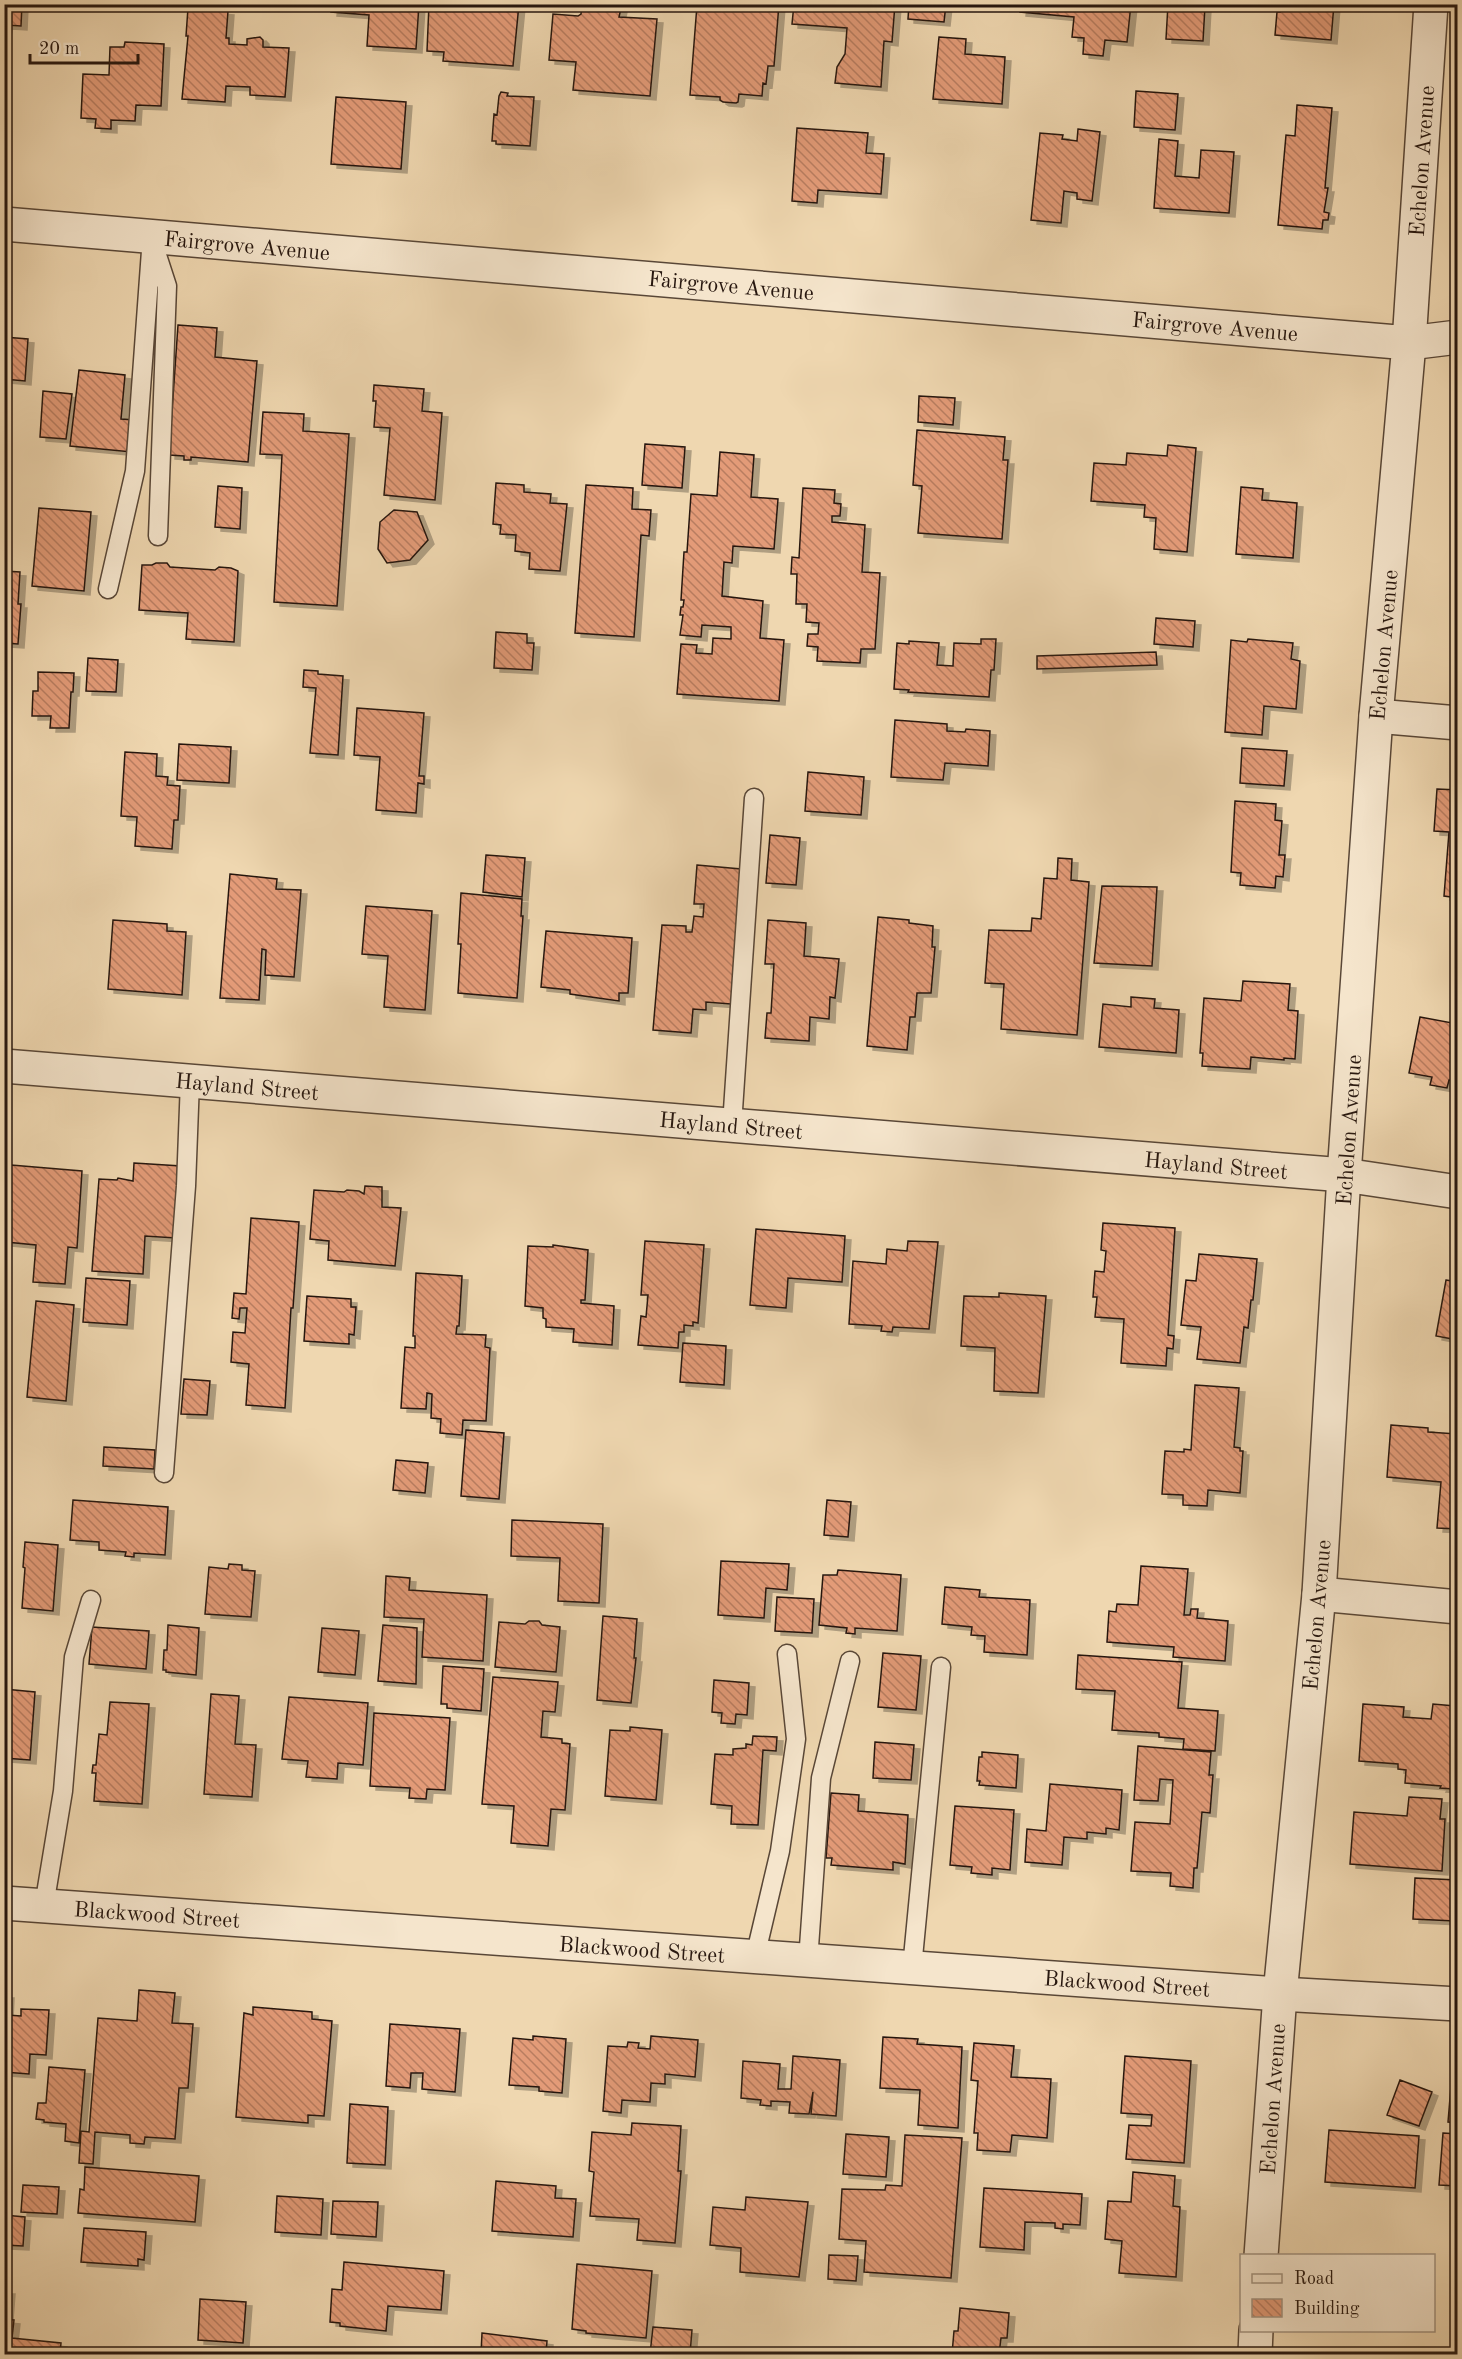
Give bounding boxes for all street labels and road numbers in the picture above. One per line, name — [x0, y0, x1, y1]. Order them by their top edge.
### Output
street label: Echelon Avenue — [1407, 85, 1439, 238]
street label: Fairgrove Avenue — [163, 229, 331, 265]
street label: Fairgrove Avenue — [647, 269, 815, 305]
street label: Fairgrove Avenue — [1131, 310, 1299, 346]
street label: Echelon Avenue — [1367, 569, 1403, 722]
street label: Echelon Avenue — [1334, 1054, 1366, 1207]
street label: Hayland Street — [174, 1071, 320, 1105]
street label: Hayland Street — [658, 1110, 804, 1144]
street label: Hayland Street — [1143, 1150, 1289, 1184]
street label: Echelon Avenue — [1300, 1539, 1336, 1692]
street label: Blackwood Street — [73, 1899, 241, 1933]
street label: Blackwood Street — [558, 1934, 726, 1968]
street label: Blackwood Street — [1043, 1968, 1211, 2002]
street label: Echelon Avenue — [1258, 2023, 1290, 2176]

